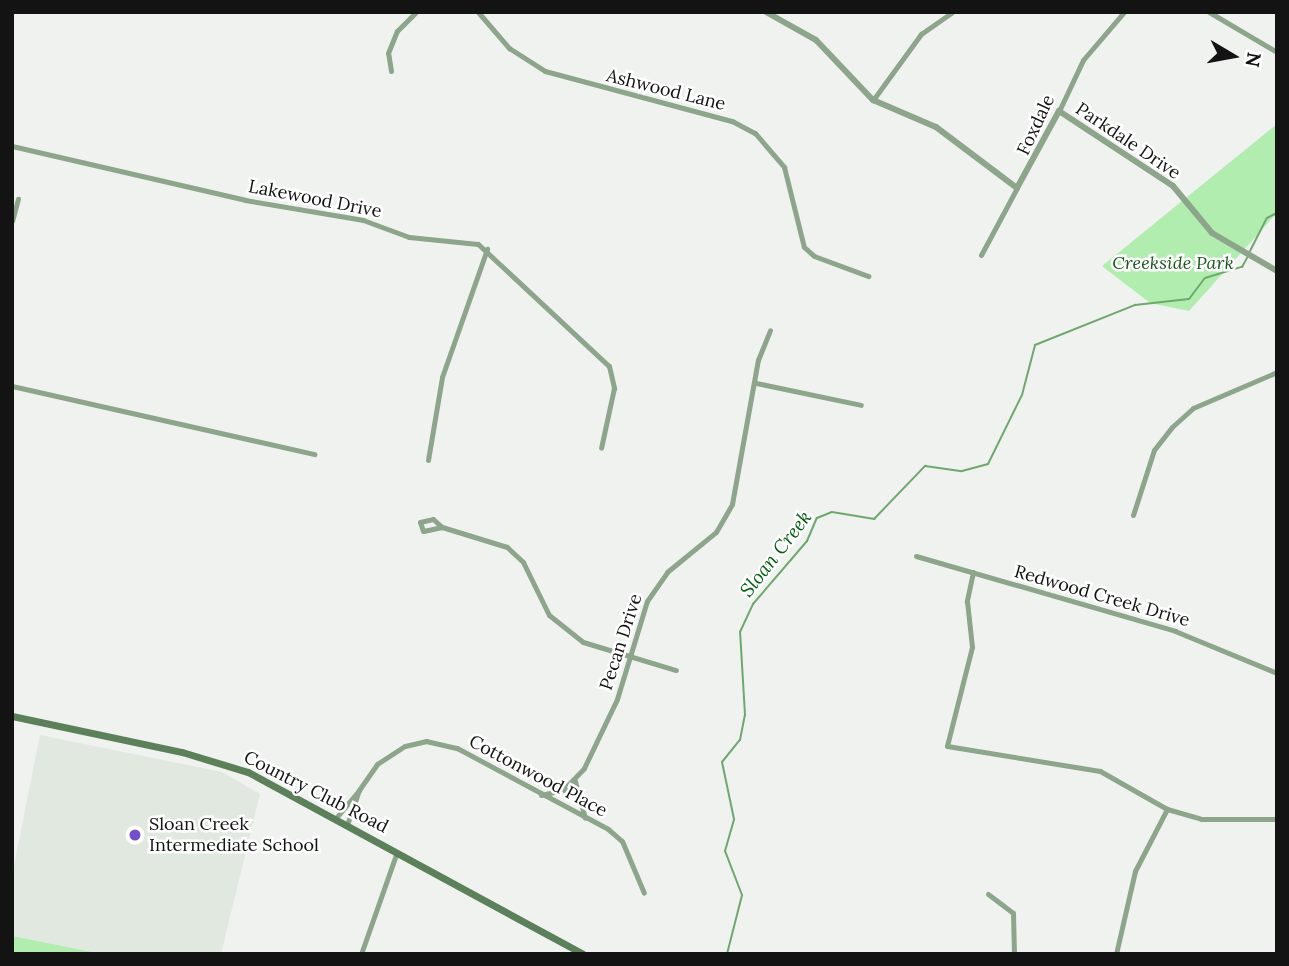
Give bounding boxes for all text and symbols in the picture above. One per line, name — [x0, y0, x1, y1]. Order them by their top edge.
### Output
north arrow — [1198, 21, 1268, 91]
text: N — [1241, 50, 1267, 69]
street label: Ashwood Lane — [604, 65, 728, 115]
street label: Foxdale — [1013, 91, 1059, 159]
street label: Parkdale Drive — [1071, 98, 1185, 184]
street label: Lakewood Drive — [247, 176, 383, 222]
park label: Creekside Park — [1112, 252, 1234, 274]
water label: Sloan Creek — [735, 507, 817, 601]
street label: Redwood Creek Drive — [1012, 561, 1192, 631]
street label: Pecan Drive — [595, 591, 647, 693]
street label: Cottonwood Place — [465, 730, 611, 822]
street label: Country Club Road — [240, 746, 392, 838]
place label: Sloan Creek Intermediate School — [149, 814, 319, 856]
marker: Sloan Creek Intermediate School — [127, 827, 143, 843]

